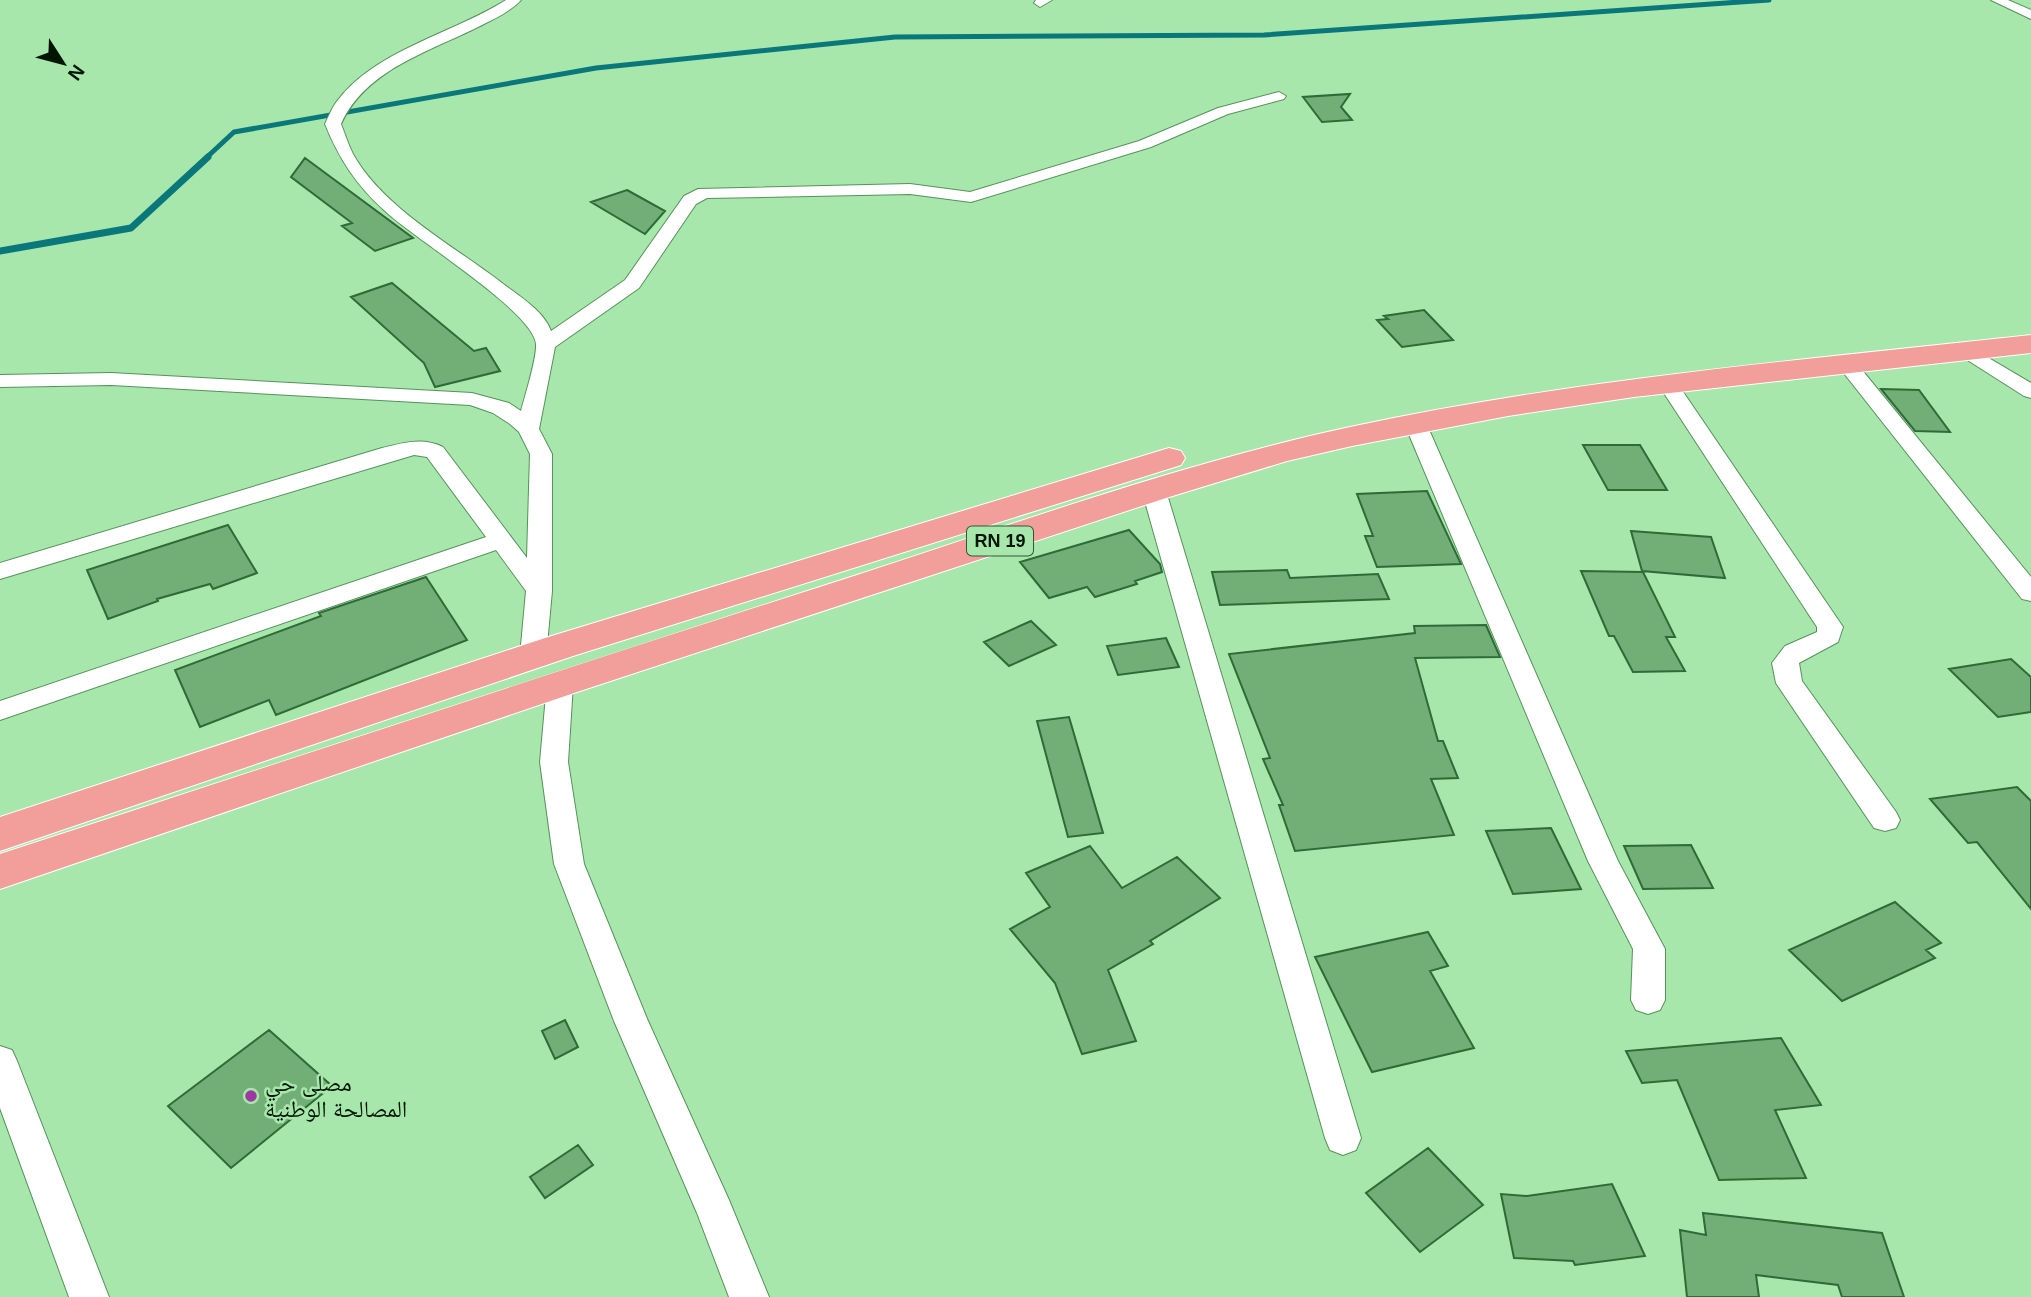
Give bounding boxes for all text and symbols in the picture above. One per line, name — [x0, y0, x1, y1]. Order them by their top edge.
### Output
north arrow — [28, 28, 98, 98]
text: N — [64, 61, 89, 84]
road number: RN 19 — [967, 526, 1033, 556]
place label: مصلى حي المصالحة الوطنية — [265, 1070, 407, 1122]
marker: مصلى حي المصالحة الوطنية — [243, 1088, 259, 1104]

